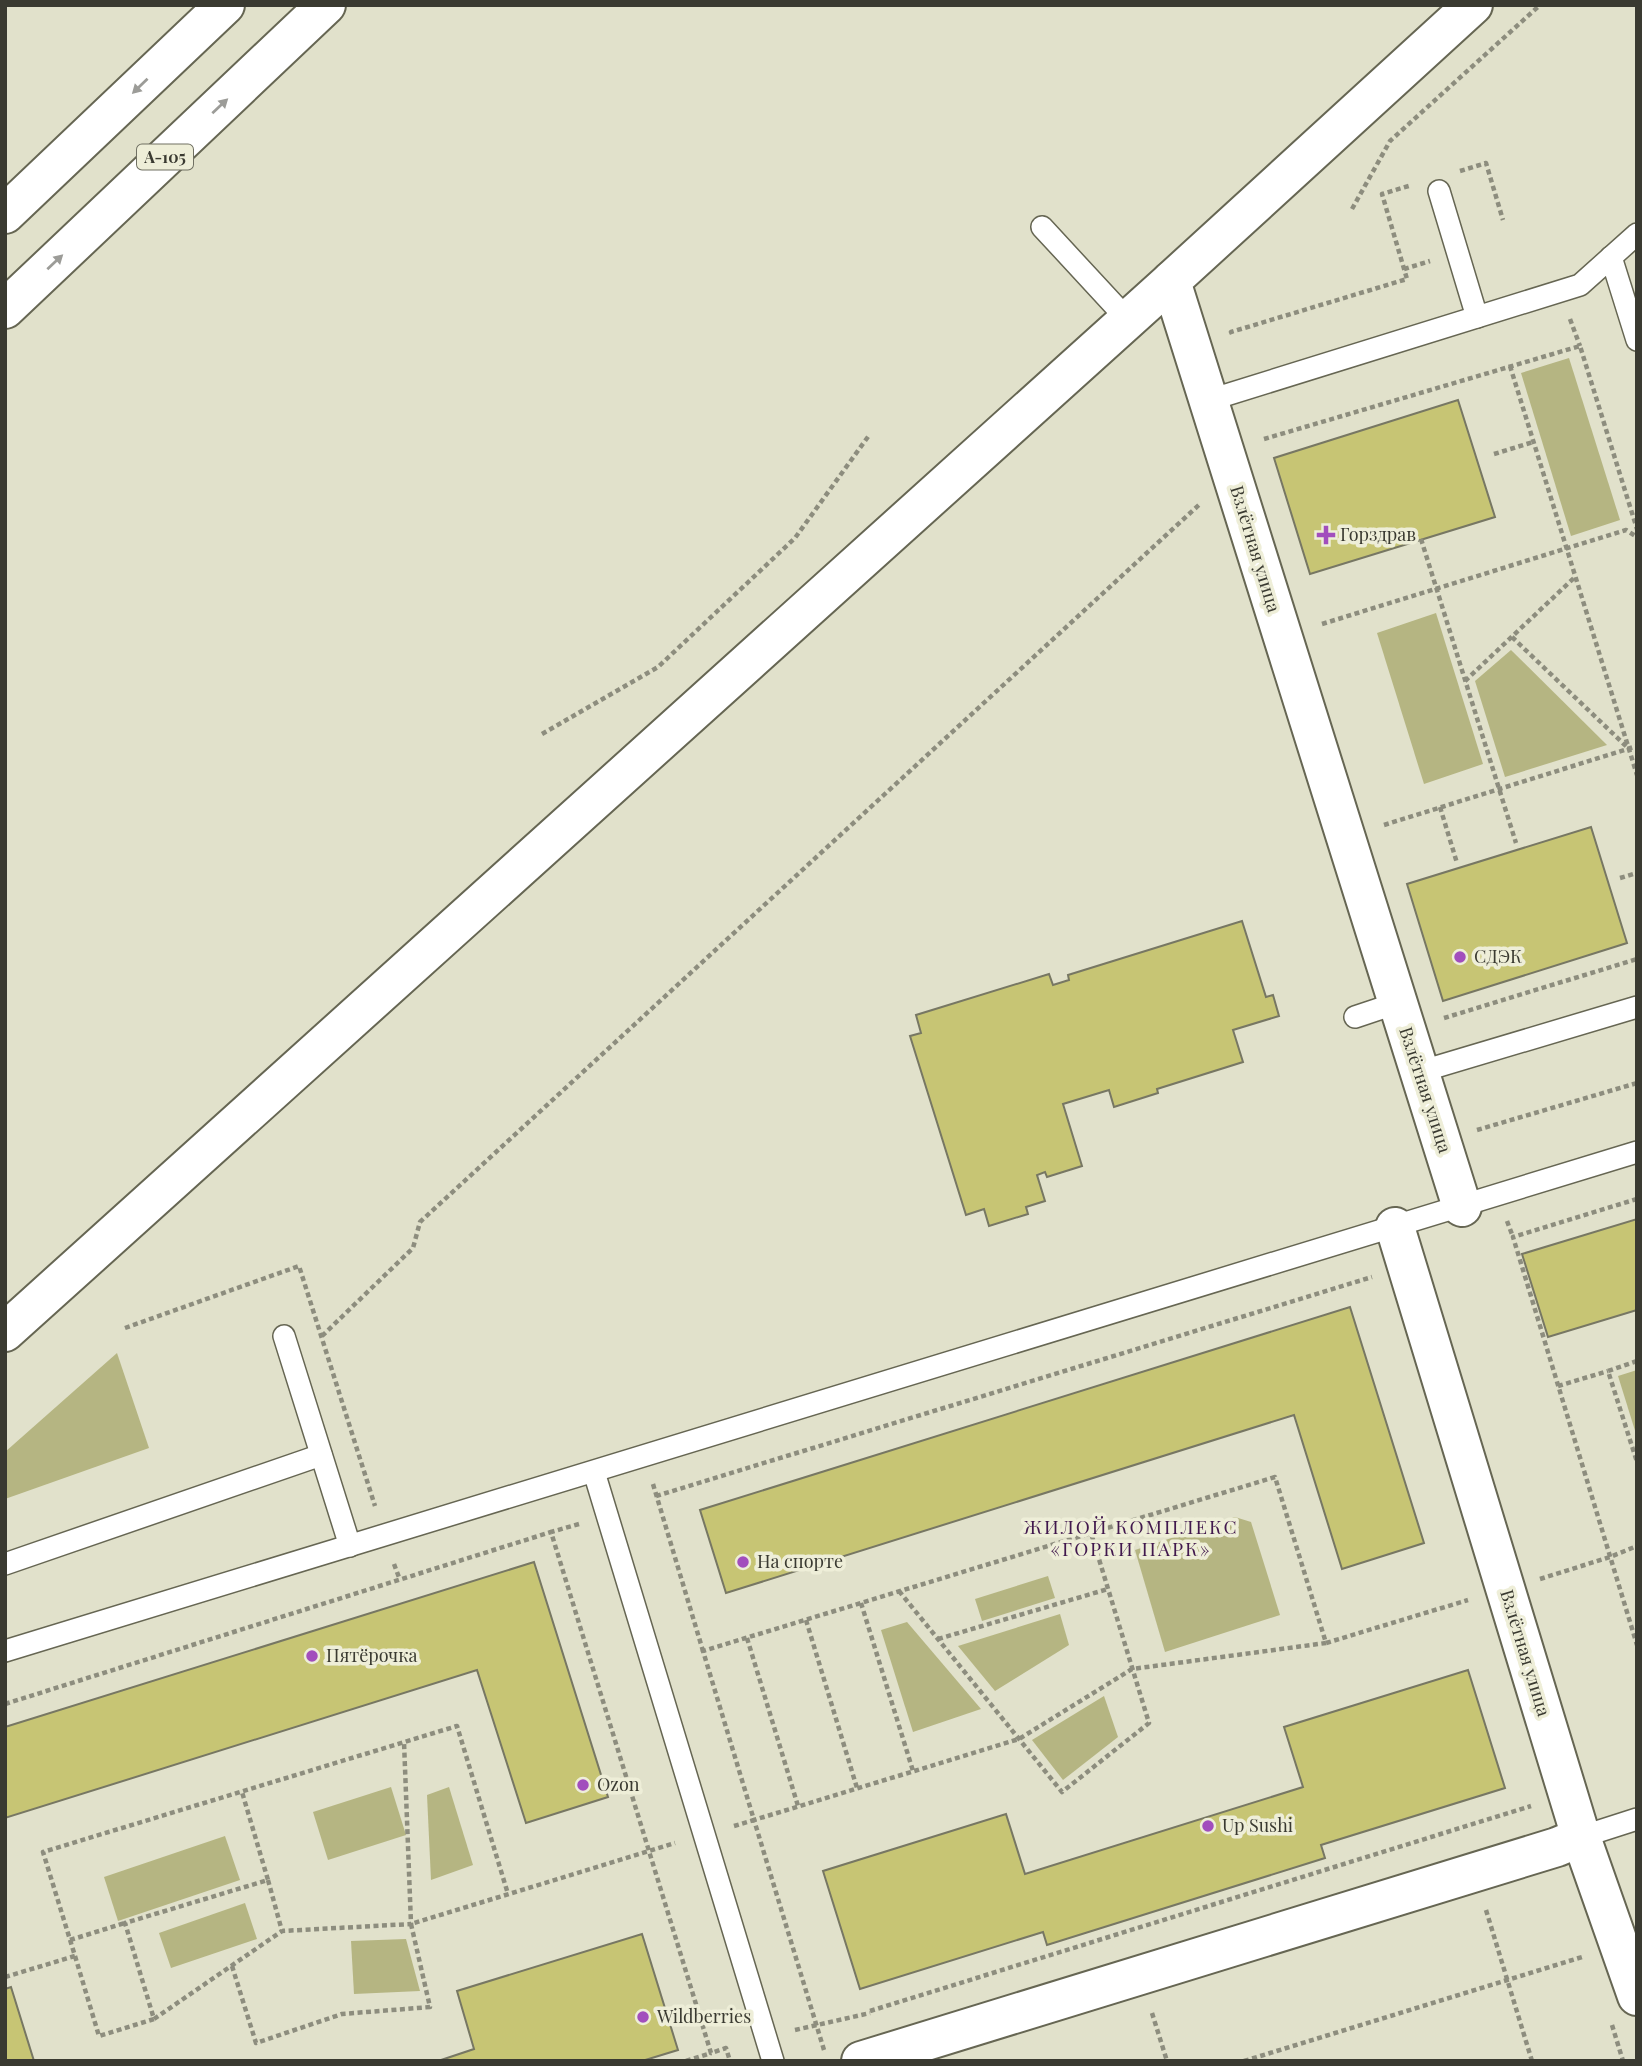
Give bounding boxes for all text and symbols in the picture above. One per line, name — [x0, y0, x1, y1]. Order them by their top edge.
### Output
one-way arrow — [131, 78, 149, 94]
one-way arrow — [211, 98, 228, 114]
road number: А-105 — [137, 144, 193, 169]
one-way arrow — [46, 254, 64, 270]
street label: Взлётная улица — [1225, 482, 1287, 615]
place label: Горздрав — [1340, 522, 1416, 546]
marker: Горздрав — [1318, 527, 1334, 543]
place label: СДЭК — [1474, 944, 1522, 968]
marker: СДЭК — [1452, 949, 1468, 965]
street label: Взлётная улица — [1394, 1024, 1458, 1156]
district label: ЖИЛОЙ КОМПЛЕКС «ГОРКИ ПАРК» — [1023, 1513, 1239, 1561]
place label: На спорте — [757, 1549, 843, 1573]
marker: На спорте — [735, 1554, 751, 1570]
street label: Взлётная улица — [1495, 1586, 1557, 1719]
place label: Пятёрочка — [326, 1643, 417, 1667]
marker: Пятёрочка — [304, 1648, 320, 1664]
place label: Ozon — [597, 1772, 640, 1796]
marker: Ozon — [575, 1777, 591, 1793]
place label: Up Sushi — [1222, 1813, 1293, 1837]
marker: Up Sushi — [1200, 1818, 1216, 1834]
place label: Wildberries — [656, 2004, 751, 2028]
marker: Wildberries — [635, 2009, 651, 2025]

